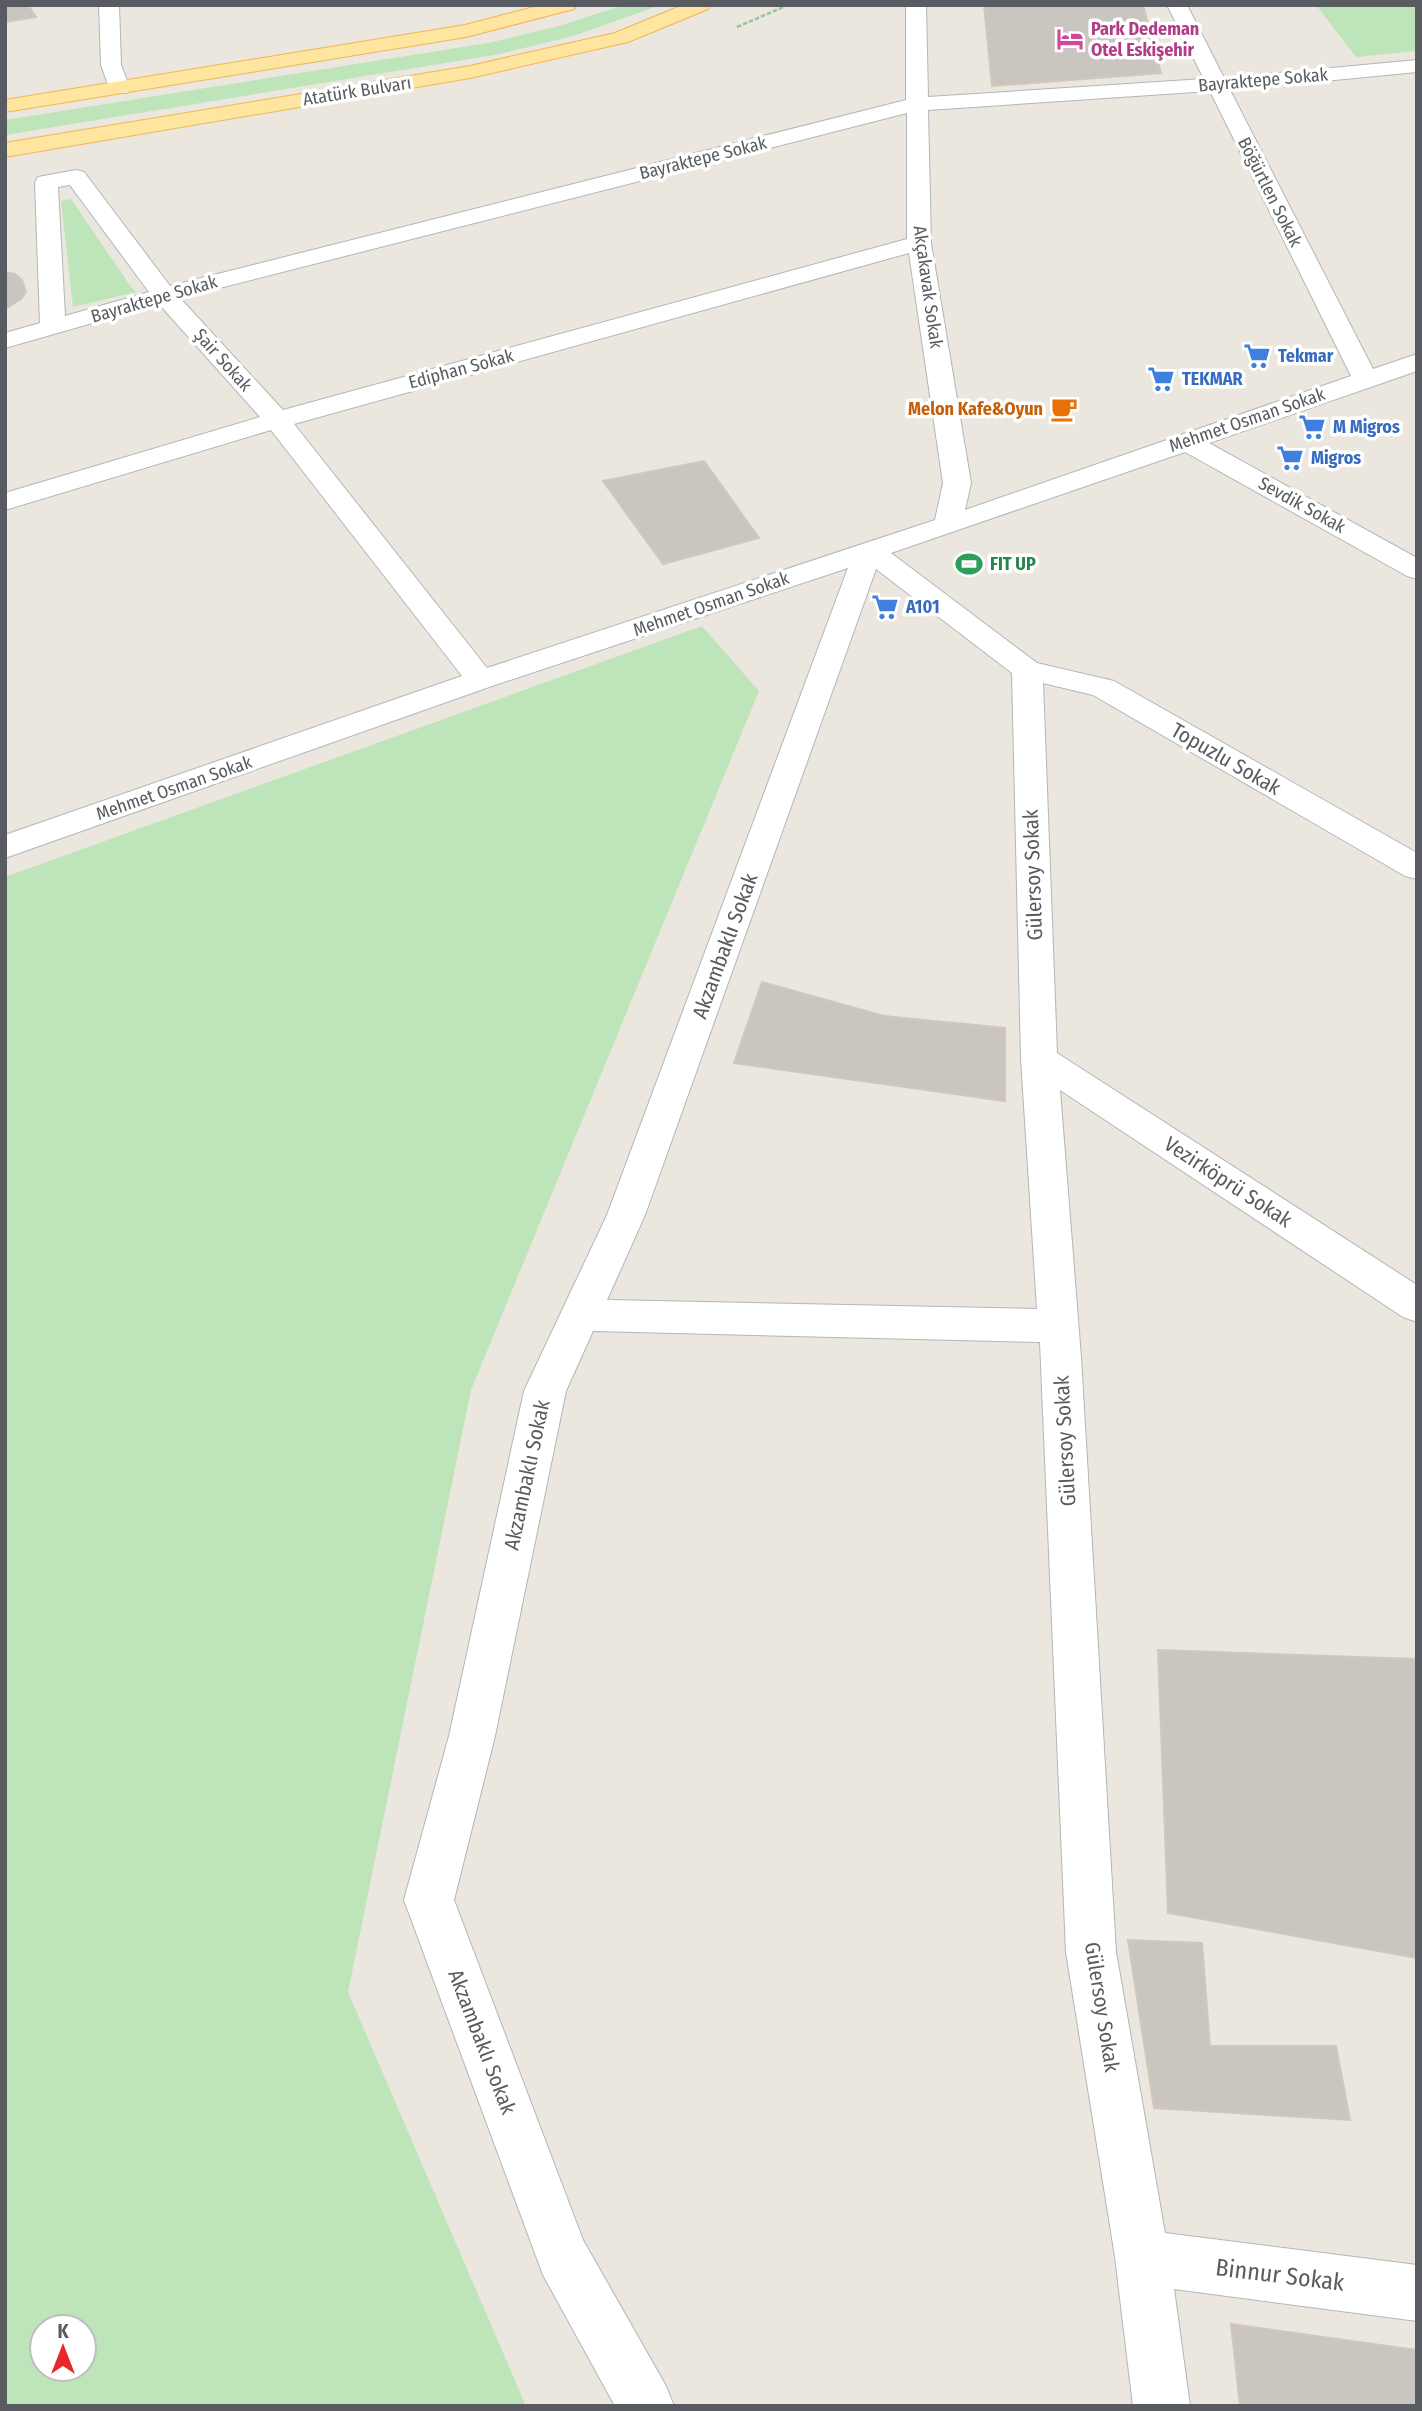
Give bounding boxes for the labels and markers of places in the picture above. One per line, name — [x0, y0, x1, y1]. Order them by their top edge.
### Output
place label: Park Dedeman Otel Eskişehir — [1091, 18, 1199, 61]
hotel icon: Park Dedeman Otel Eskişehir — [1055, 24, 1085, 54]
supermarket icon: Tekmar — [1242, 341, 1272, 371]
place label: Tekmar — [1278, 345, 1334, 367]
supermarket icon: TEKMAR — [1146, 364, 1176, 394]
place label: TEKMAR — [1182, 368, 1244, 390]
cafe icon: Melon Kafe&Oyun — [1049, 394, 1079, 424]
place label: Melon Kafe&Oyun — [908, 398, 1043, 420]
supermarket icon: M Migros — [1297, 412, 1327, 442]
place label: M Migros — [1333, 416, 1400, 438]
supermarket icon: Migros — [1275, 443, 1305, 473]
place label: Migros — [1311, 447, 1361, 469]
sports icon: FIT UP — [954, 549, 984, 579]
place label: FIT UP — [990, 553, 1036, 575]
supermarket icon: A101 — [870, 592, 900, 622]
place label: A101 — [905, 596, 940, 618]

